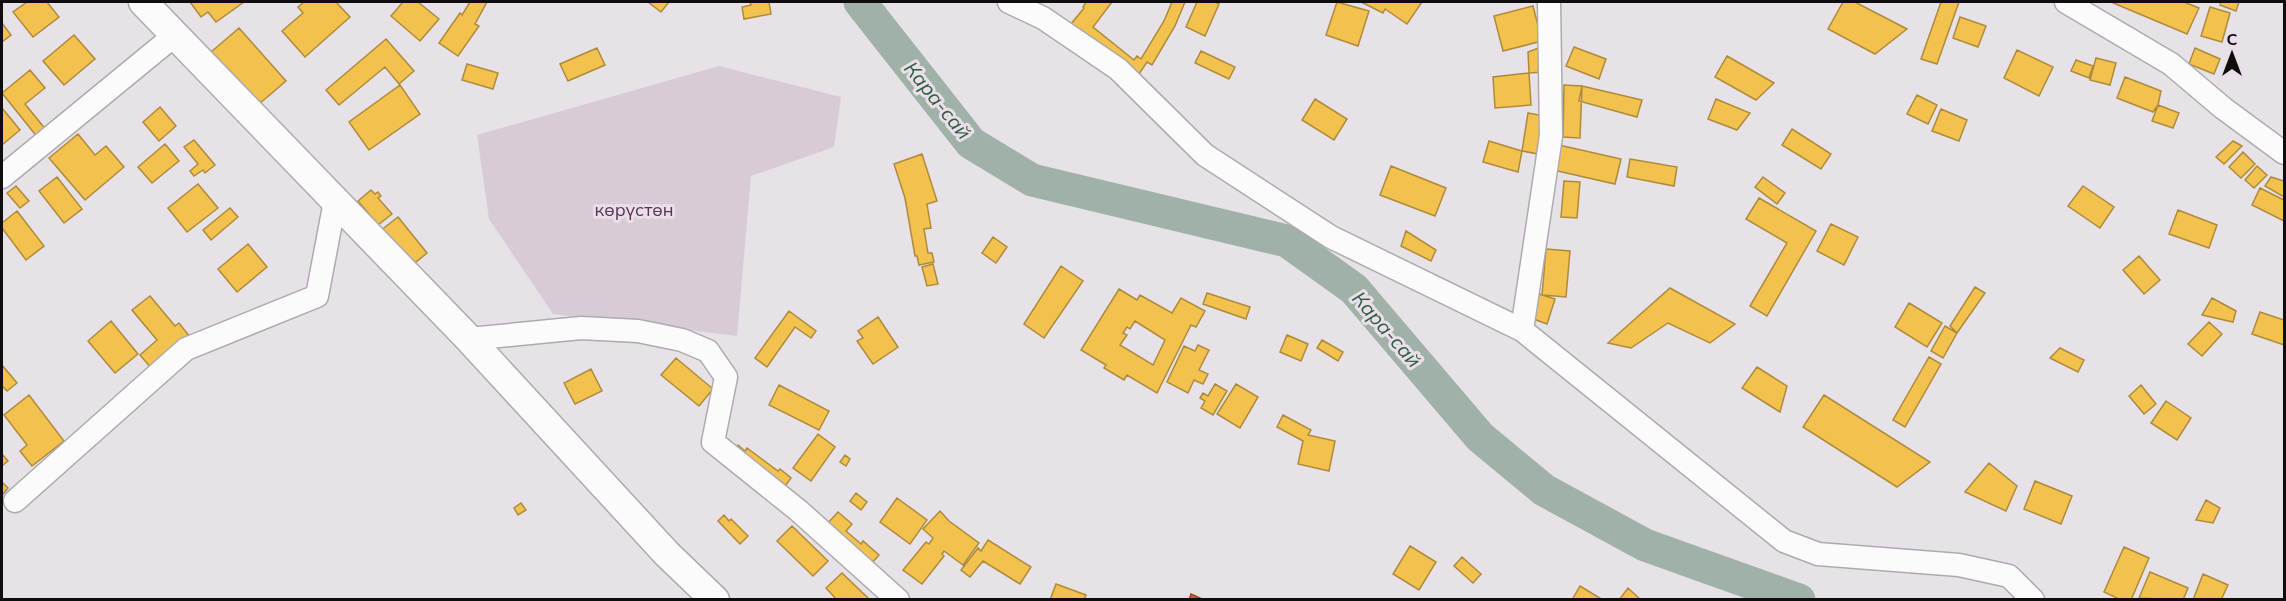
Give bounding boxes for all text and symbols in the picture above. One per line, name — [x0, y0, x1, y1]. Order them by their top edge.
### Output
north arrow — [2202, 24, 2262, 84]
text: С — [2227, 29, 2238, 49]
water label: Кара-сай — [899, 56, 977, 144]
park label: көрүстөн — [594, 198, 674, 221]
water label: Кара-сай — [1347, 286, 1427, 372]

